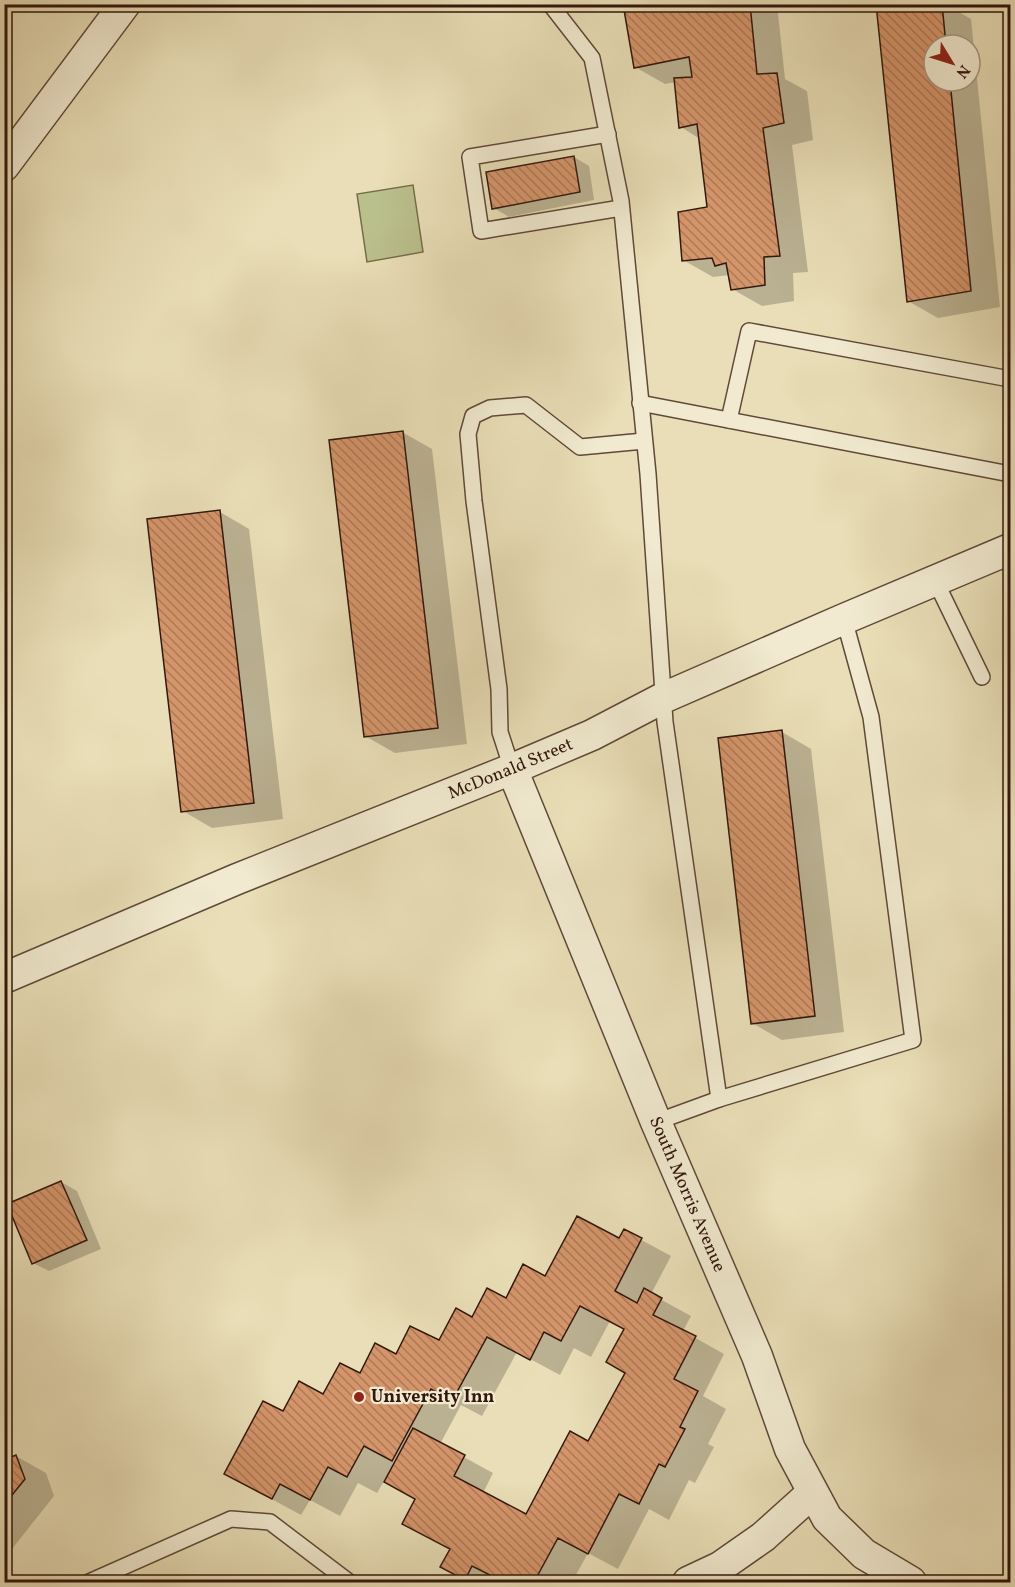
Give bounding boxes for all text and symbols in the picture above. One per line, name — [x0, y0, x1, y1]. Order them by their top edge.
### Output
north arrow — [922, 33, 982, 93]
text: N — [950, 60, 974, 83]
street label: McDonald Street — [444, 732, 577, 806]
street label: South Morris Avenue — [643, 1113, 732, 1276]
place label: University Inn — [371, 1385, 494, 1410]
marker: University Inn — [352, 1390, 366, 1404]

